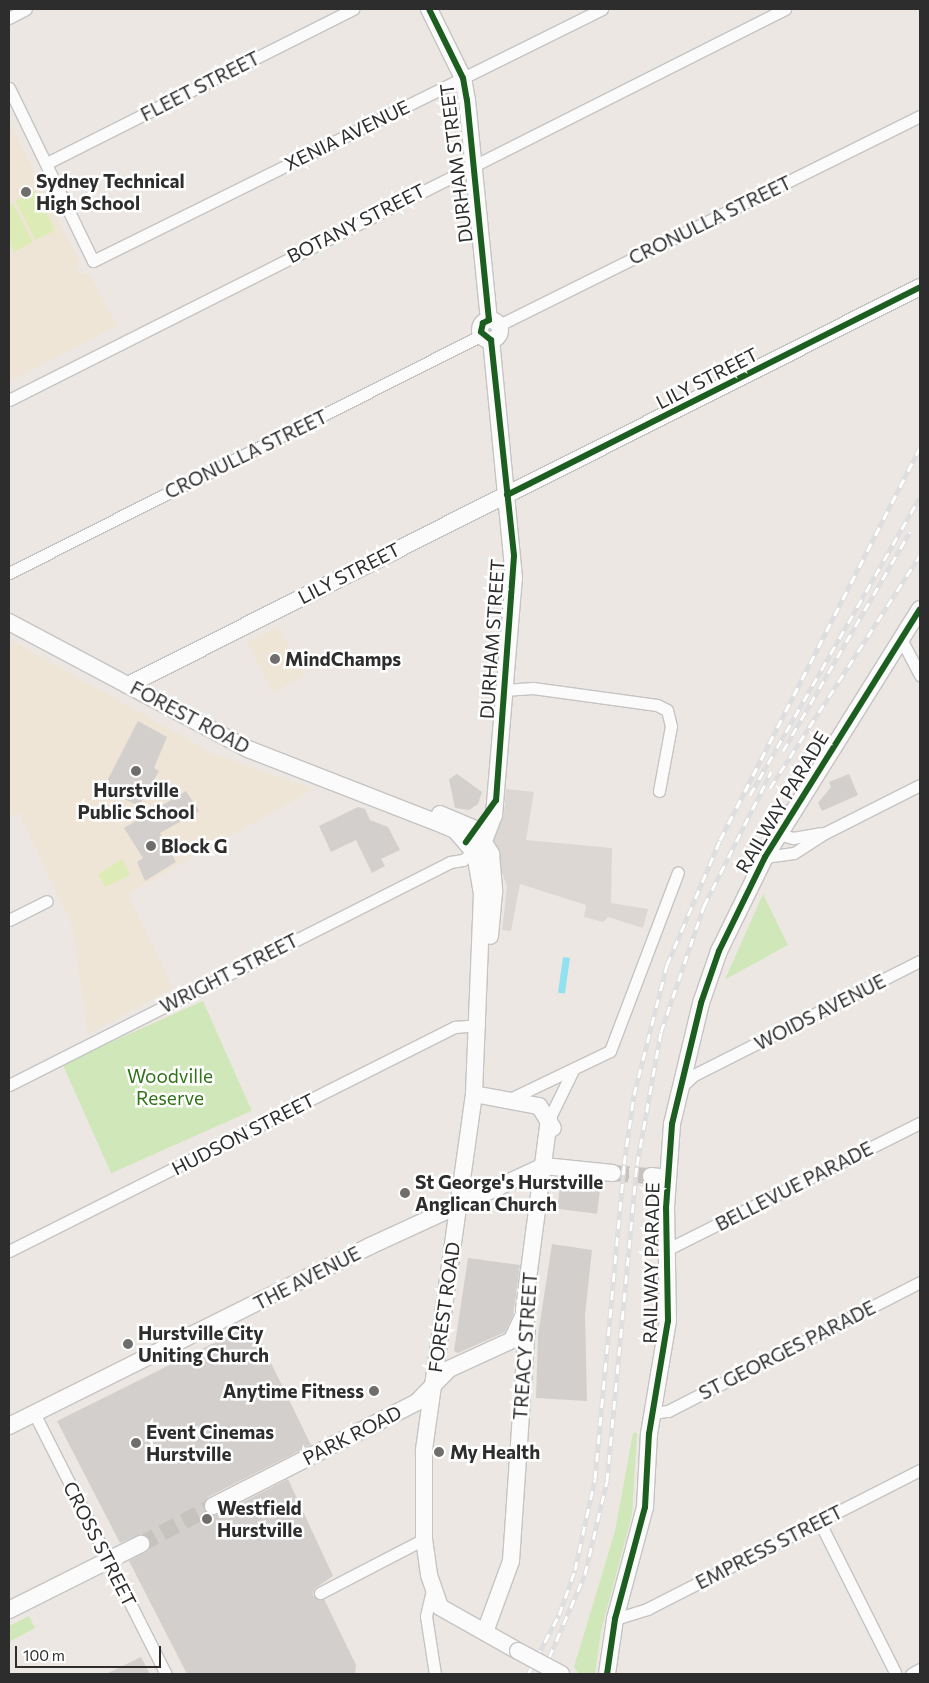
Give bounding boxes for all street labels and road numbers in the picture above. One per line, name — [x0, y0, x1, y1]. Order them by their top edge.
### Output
street label: FLEET STREET — [137, 46, 263, 126]
street label: DURHAM STREET — [435, 82, 477, 244]
street label: XENIA AVENUE — [281, 95, 413, 175]
street label: CRONULLA STREET — [625, 171, 795, 269]
street label: BOTANY STREET — [283, 178, 429, 268]
street label: LILY STREET — [652, 343, 762, 413]
street label: CRONULLA STREET — [161, 405, 331, 503]
street label: LILY STREET — [294, 538, 404, 608]
street label: DURHAM STREET — [475, 558, 509, 720]
street label: FOREST ROAD — [127, 676, 253, 758]
street label: RAILWAY PARADE — [731, 727, 833, 877]
street label: WRIGHT STREET — [156, 928, 302, 1018]
street label: WOIDS AVENUE — [751, 969, 889, 1055]
street label: HUDSON STREET — [168, 1088, 318, 1180]
street label: BELLEVUE PARADE — [712, 1136, 876, 1236]
street label: RAILWAY PARADE — [638, 1182, 664, 1344]
street label: FOREST ROAD — [424, 1240, 464, 1374]
street label: THE AVENUE — [250, 1241, 364, 1315]
street label: TREACY STREET — [508, 1271, 542, 1421]
street label: ST GEORGES PARADE — [695, 1296, 879, 1404]
street label: PARK ROAD — [299, 1400, 405, 1470]
street label: CROSS STREET — [59, 1478, 141, 1610]
street label: EMPRESS STREET — [692, 1500, 846, 1594]

